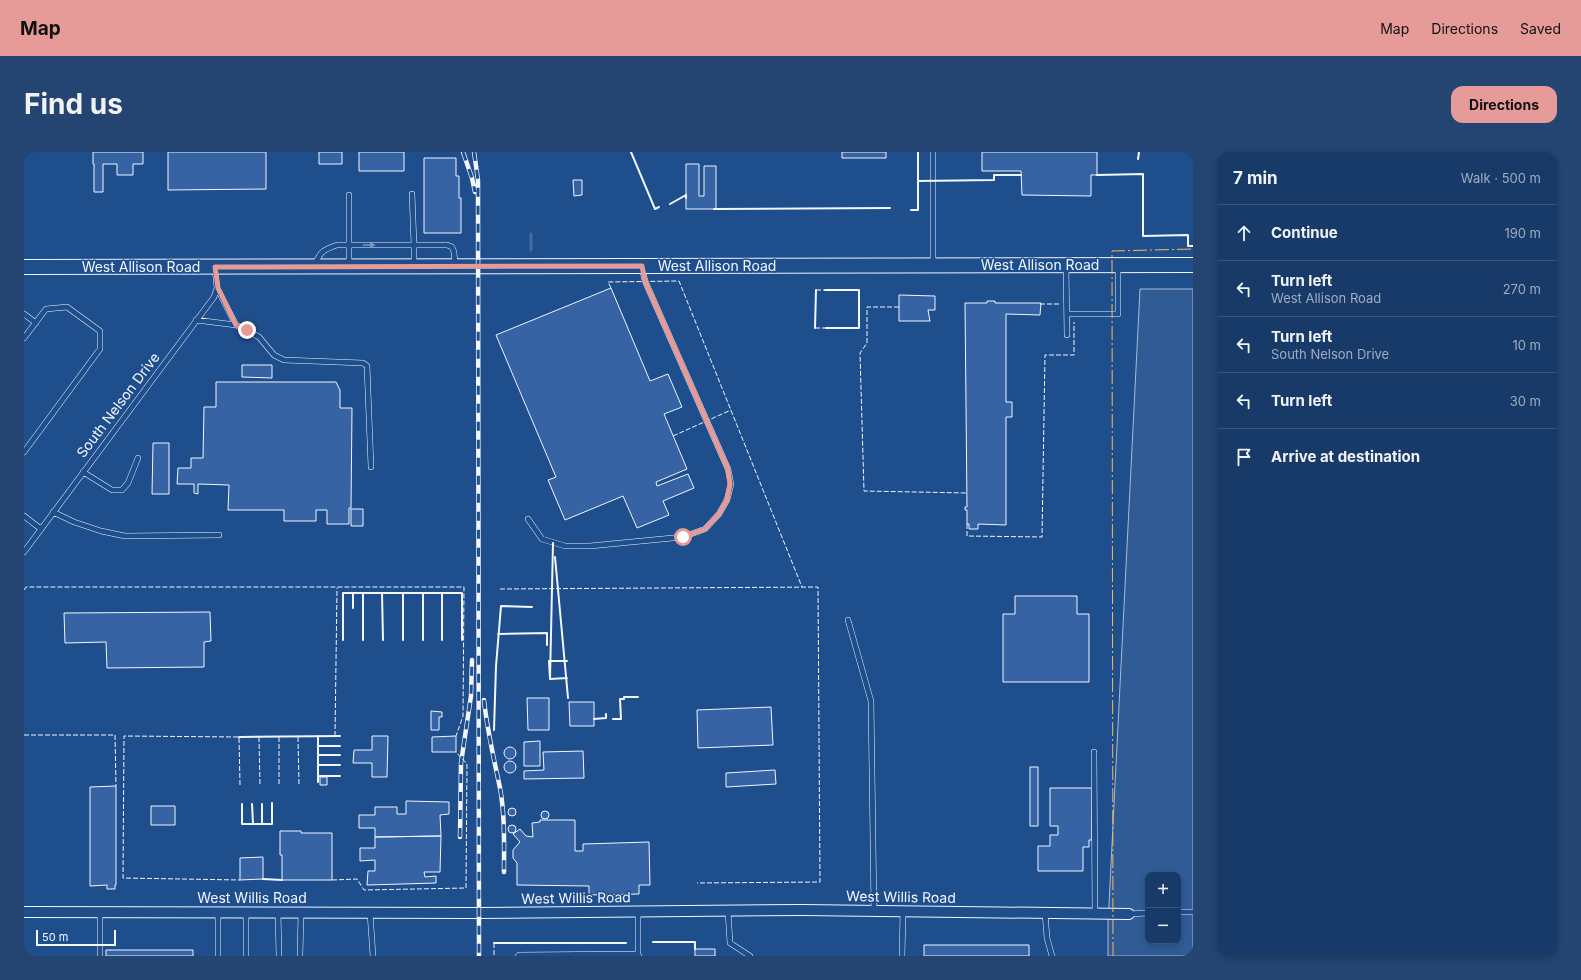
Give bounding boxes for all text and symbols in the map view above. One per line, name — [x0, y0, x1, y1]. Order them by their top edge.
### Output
text: Map — [20, 17, 61, 40]
text: Map — [1380, 20, 1409, 37]
text: Directions — [1431, 20, 1498, 37]
text: Saved — [1520, 20, 1561, 37]
button: Directions — [1451, 86, 1557, 123]
text: Find us — [24, 87, 123, 121]
text: 7 min — [1233, 168, 1278, 188]
text: Walk · 500 m — [1461, 170, 1541, 186]
icon: ahead — [1233, 222, 1255, 244]
text: Continue — [1271, 223, 1338, 242]
text: 190 m — [1504, 225, 1541, 241]
one-way arrow — [363, 242, 376, 248]
street label: West Allison Road — [981, 256, 1099, 273]
street label: West Allison Road — [658, 257, 776, 274]
street label: West Allison Road — [82, 258, 200, 275]
text: Turn left — [1271, 271, 1332, 290]
icon: left — [1233, 278, 1255, 300]
text: 270 m — [1503, 281, 1541, 297]
text: West Allison Road — [1271, 290, 1381, 306]
route end — [238, 321, 256, 339]
text: Turn left — [1271, 327, 1332, 346]
icon: left — [1233, 334, 1255, 356]
text: 10 m — [1512, 337, 1541, 353]
text: South Nelson Drive — [1271, 346, 1389, 362]
street label: South Nelson Drive — [73, 349, 163, 461]
icon: left — [1233, 390, 1255, 412]
text: Turn left — [1271, 391, 1332, 410]
text: 30 m — [1510, 393, 1541, 409]
icon: arrive — [1233, 446, 1255, 468]
text: Arrive at destination — [1271, 447, 1420, 466]
route start — [674, 528, 692, 546]
map controls — [1145, 872, 1181, 944]
button: + — [1145, 872, 1181, 908]
street label: West Willis Road — [846, 887, 956, 906]
street label: West Willis Road — [521, 888, 631, 907]
street label: West Willis Road — [197, 889, 307, 906]
button: − — [1145, 908, 1181, 944]
scale bar — [36, 928, 116, 947]
text: 50 m — [42, 930, 68, 944]

